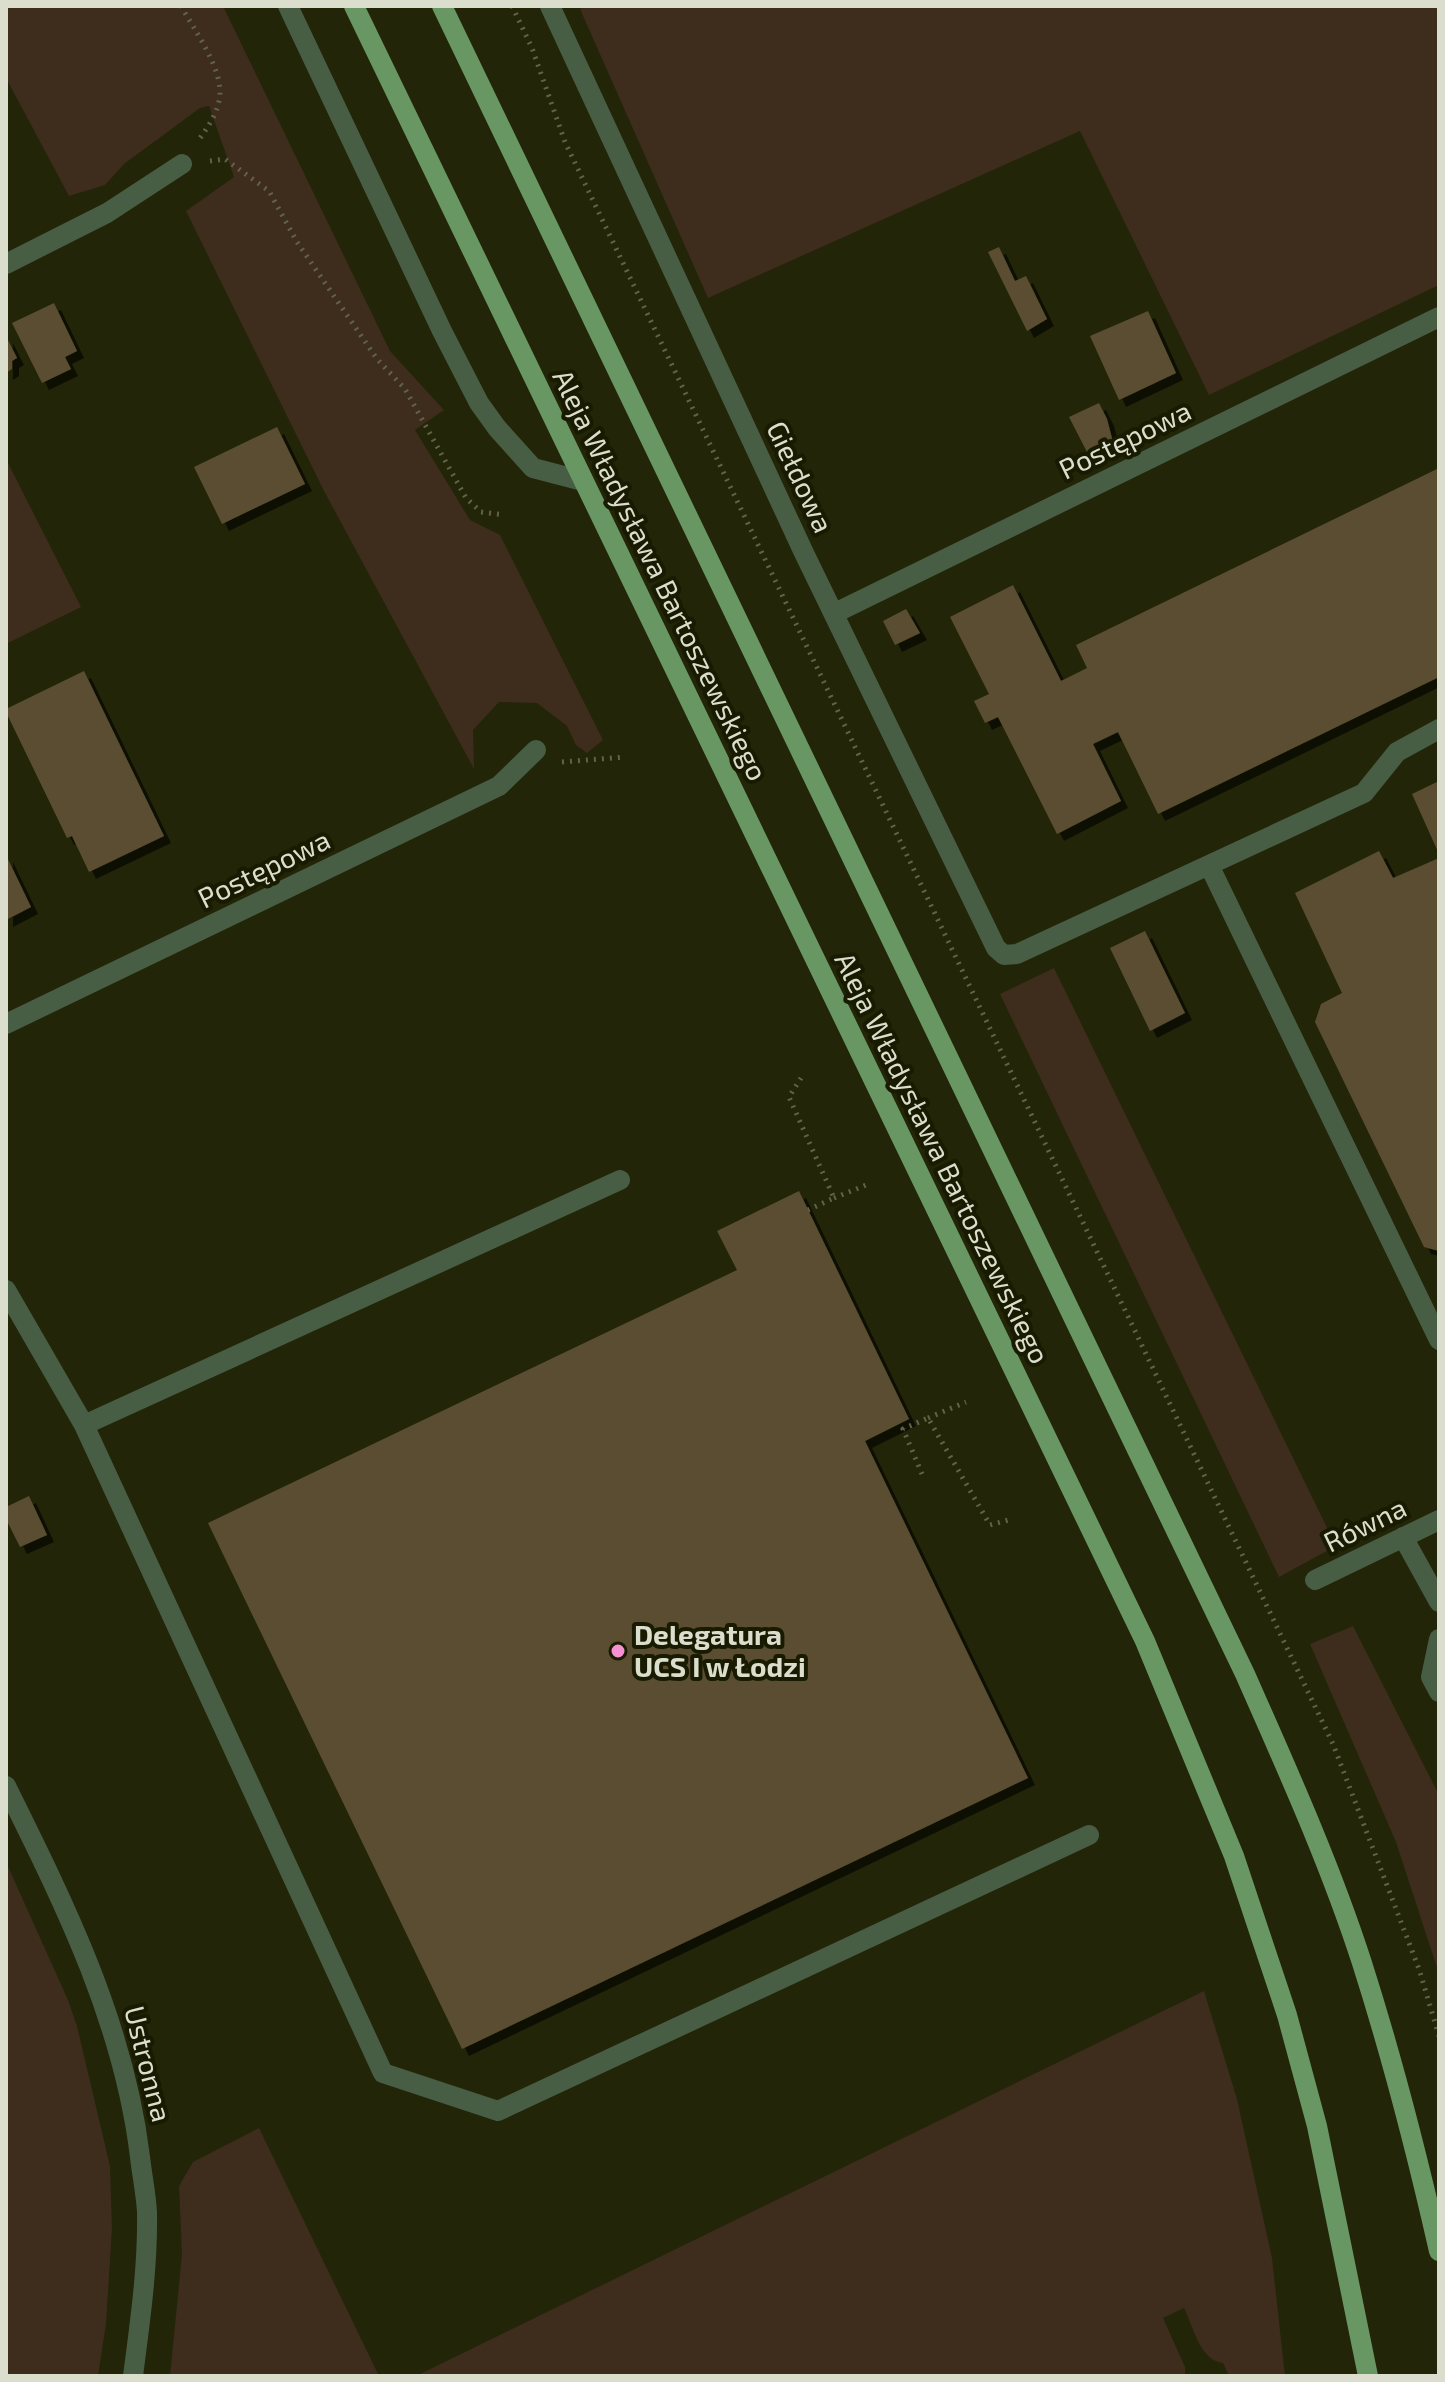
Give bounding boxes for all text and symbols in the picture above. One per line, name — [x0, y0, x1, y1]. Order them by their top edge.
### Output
street label: Aleja Władysława Bartoszewskiego — [546, 363, 776, 786]
street label: Postępowa — [1053, 393, 1196, 486]
street label: Giełdowa — [760, 415, 841, 538]
street label: Postępowa — [192, 822, 335, 915]
street label: Aleja Władysława Bartoszewskiego — [828, 946, 1058, 1369]
street label: Równa — [1318, 1490, 1411, 1559]
place label: Delegatura UCS I w Łodzi — [634, 1617, 806, 1683]
marker: Delegatura UCS I w Łodzi — [609, 1642, 627, 1660]
street label: Ustronna — [118, 2002, 180, 2125]

